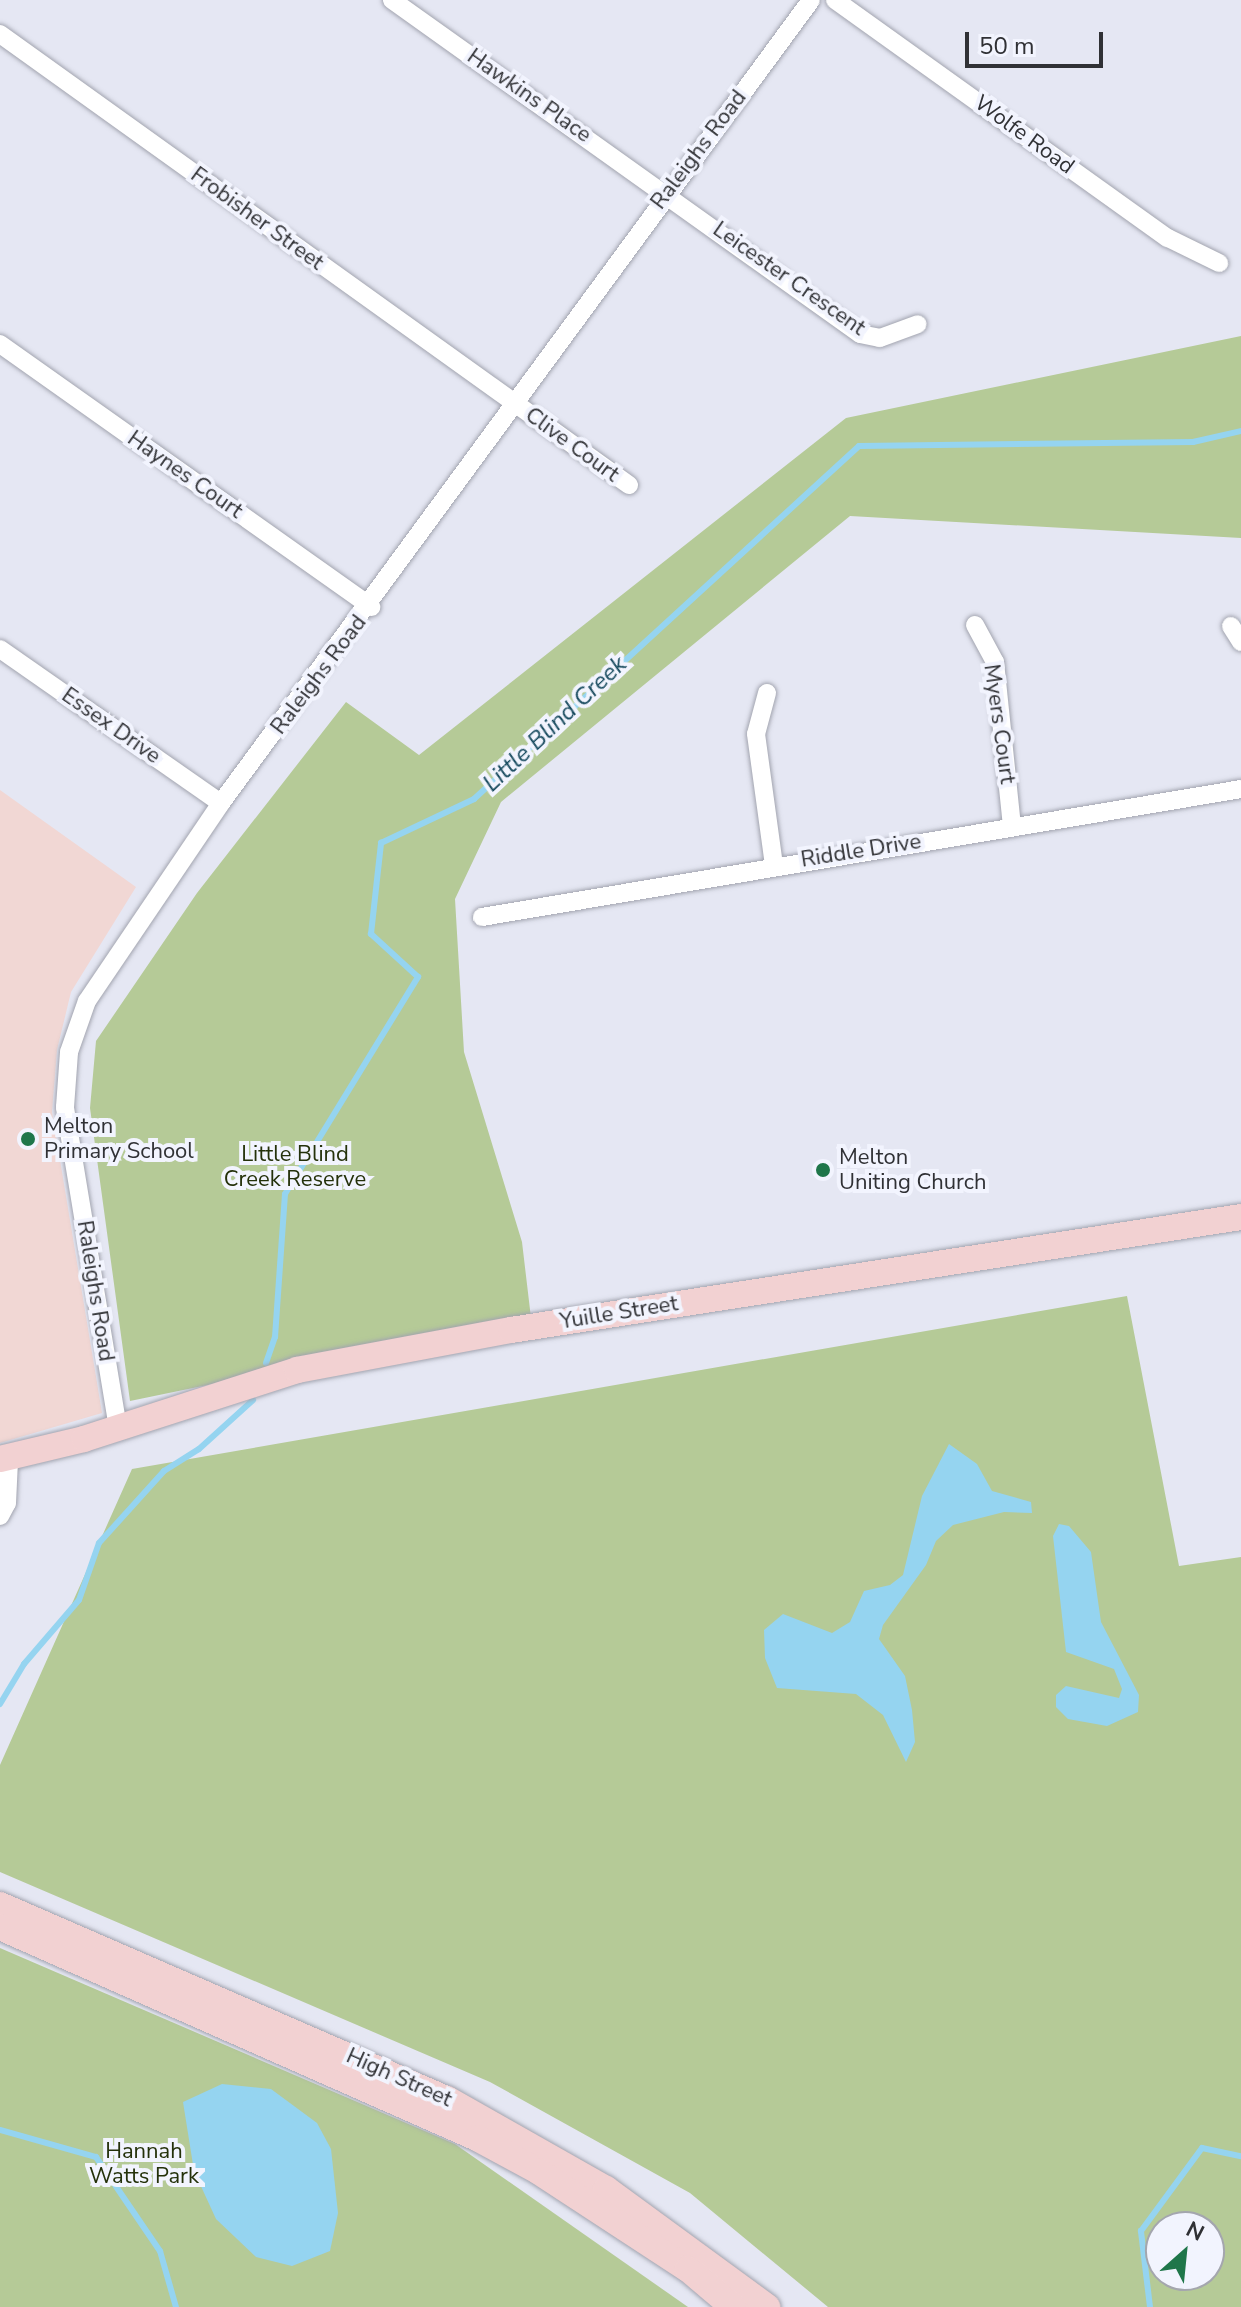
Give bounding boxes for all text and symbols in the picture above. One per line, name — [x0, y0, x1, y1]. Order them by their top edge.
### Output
scale bar — [969, 16, 1107, 66]
text: 50 m — [979, 30, 1035, 62]
street label: Hawkins Place — [462, 43, 596, 149]
street label: Raleighs Road — [646, 85, 752, 215]
street label: Wolfe Road — [969, 90, 1079, 180]
street label: Frobisher Street — [185, 162, 329, 276]
street label: Leicester Crescent — [708, 216, 870, 342]
street label: Clive Court — [520, 402, 624, 488]
street label: Haynes Court — [122, 426, 248, 524]
street label: Raleighs Road — [266, 610, 372, 740]
water label: Little Blind Creek — [477, 650, 633, 798]
street label: Myers Court — [978, 663, 1020, 785]
street label: Essex Drive — [56, 682, 166, 770]
street label: Riddle Drive — [799, 828, 923, 874]
place label: Melton Primary School — [44, 1113, 194, 1164]
marker: Melton Primary School — [19, 1130, 37, 1148]
park label: Little Blind Creek Reserve — [224, 1141, 366, 1192]
place label: Melton Uniting Church — [839, 1144, 987, 1196]
marker: Melton Uniting Church — [814, 1161, 832, 1179]
street label: Raleighs Road — [71, 1219, 119, 1363]
street label: Yuille Street — [558, 1291, 680, 1335]
street label: High Street — [342, 2043, 456, 2113]
park label: Hannah Watts Park — [89, 2138, 199, 2190]
north arrow — [1145, 2211, 1225, 2291]
text: N — [1181, 2214, 1209, 2249]

